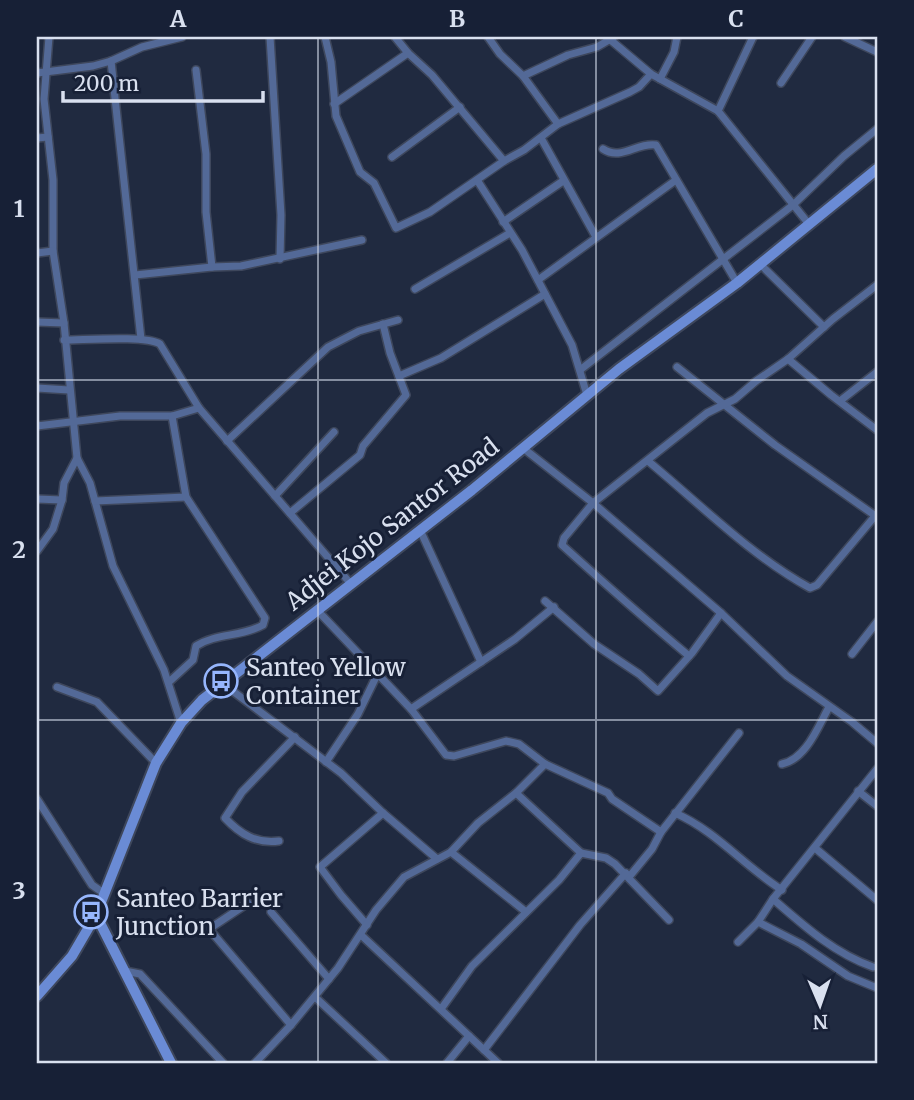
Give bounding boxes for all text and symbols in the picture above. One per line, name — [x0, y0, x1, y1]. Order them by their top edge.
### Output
text: A — [169, 4, 187, 33]
text: B — [449, 4, 465, 33]
text: C — [728, 4, 744, 33]
scale bar — [63, 60, 262, 104]
text: 200 m — [74, 70, 139, 97]
text: 1 — [14, 194, 25, 223]
street label: Adjei Kojo Santor Road — [278, 431, 505, 618]
text: 2 — [12, 535, 26, 564]
place label: Santeo Yellow Container — [246, 652, 406, 711]
bus stop icon: Santeo Yellow Container — [202, 662, 240, 700]
text: 3 — [12, 876, 26, 905]
place label: Santeo Barrier Junction — [115, 883, 283, 942]
bus stop icon: Santeo Barrier Junction — [72, 893, 110, 931]
north arrow — [785, 970, 855, 1040]
text: N — [813, 1010, 829, 1034]

